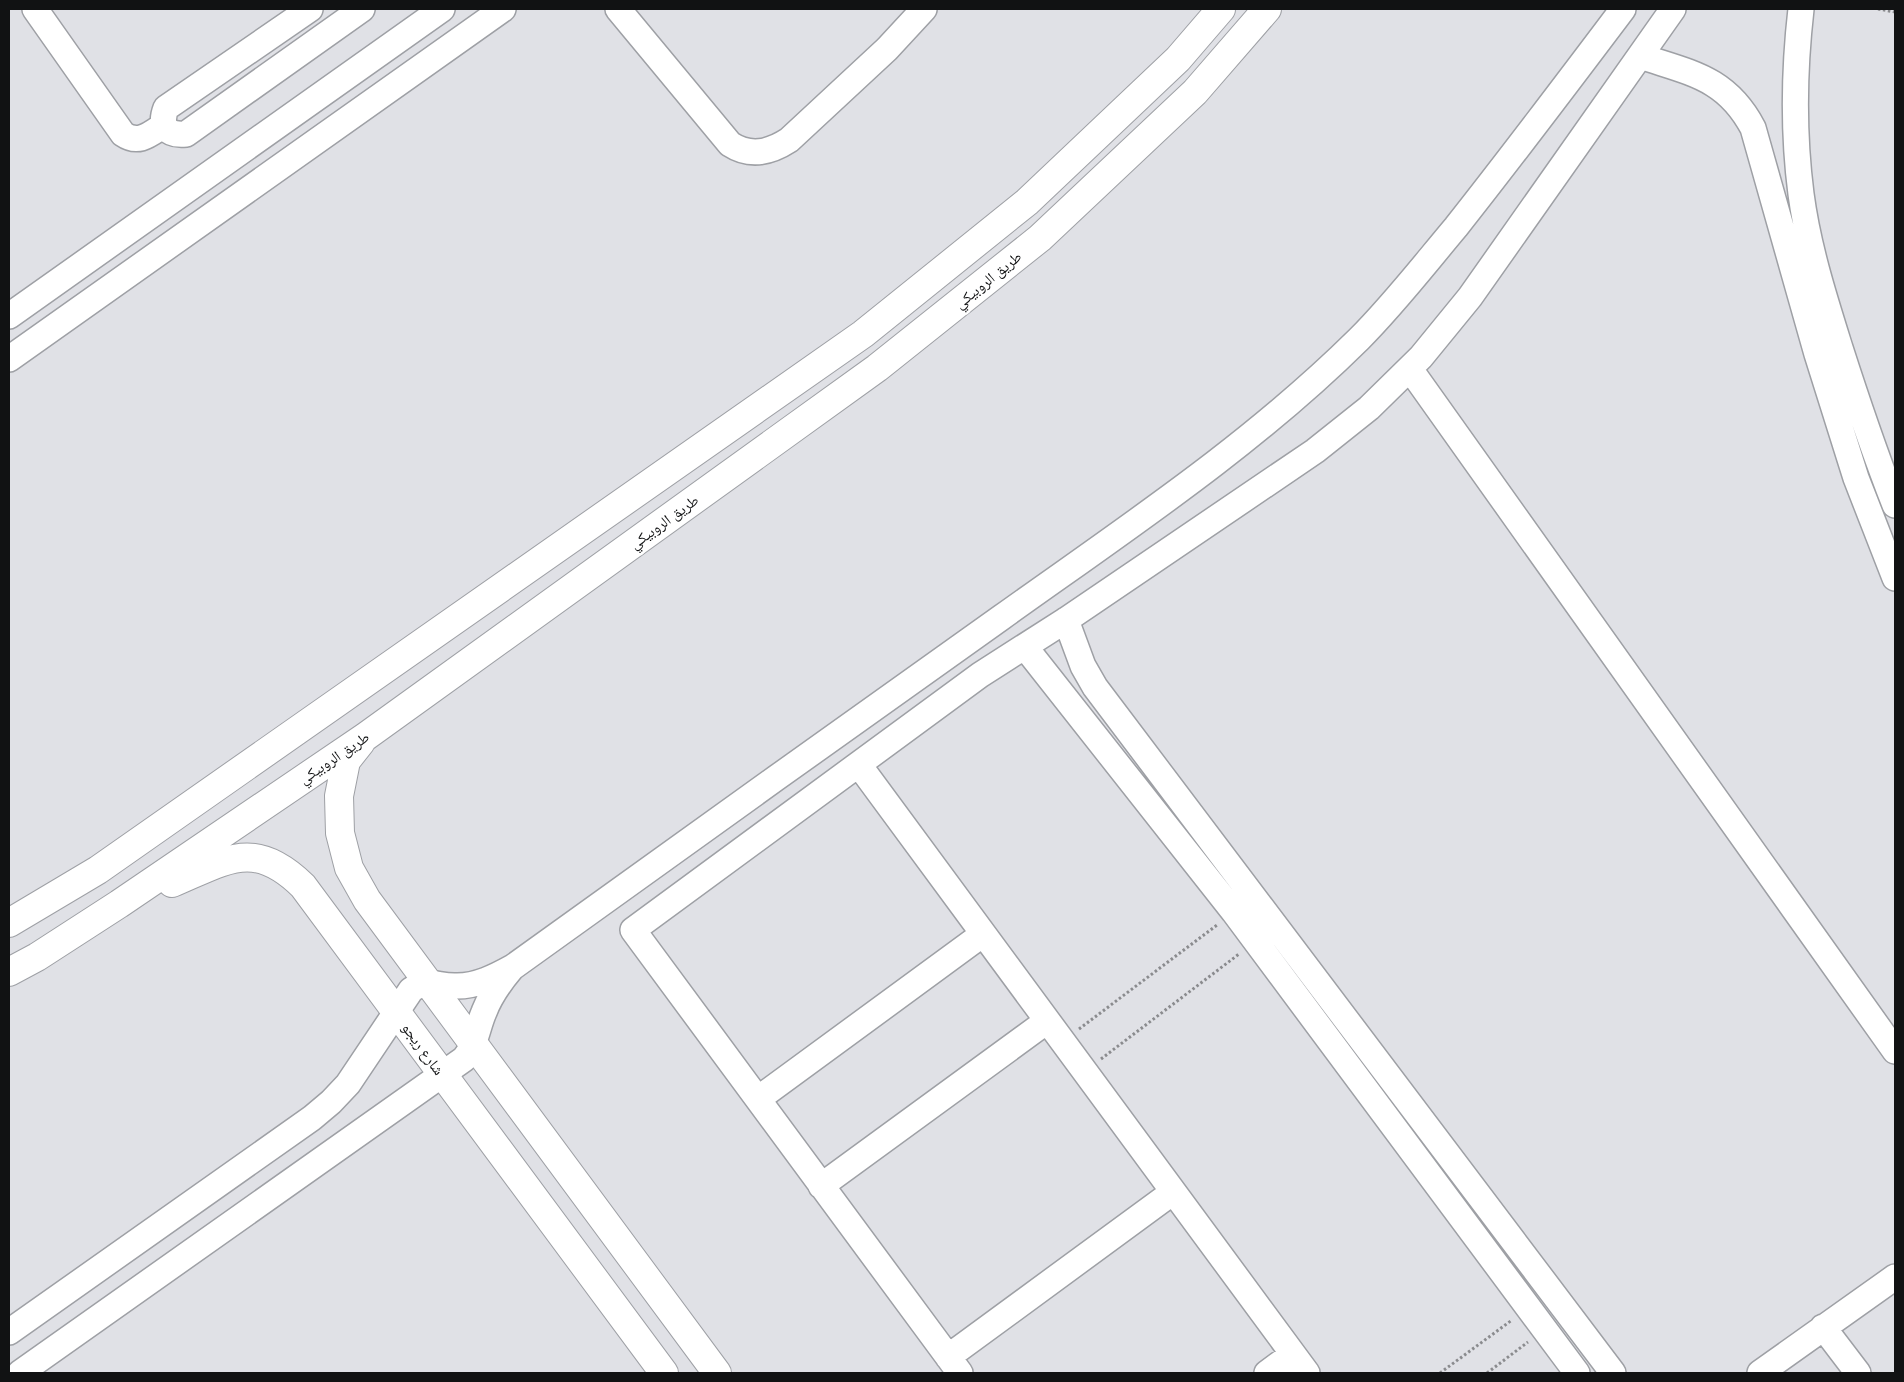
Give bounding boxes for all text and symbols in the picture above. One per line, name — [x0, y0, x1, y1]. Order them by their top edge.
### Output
street label: طريق الروبيكي — [950, 246, 1027, 315]
street label: طريق الروبيكي — [625, 489, 704, 556]
street label: طريق الروبيكي — [294, 726, 374, 791]
street label: شارع ريجو — [396, 1018, 450, 1081]

